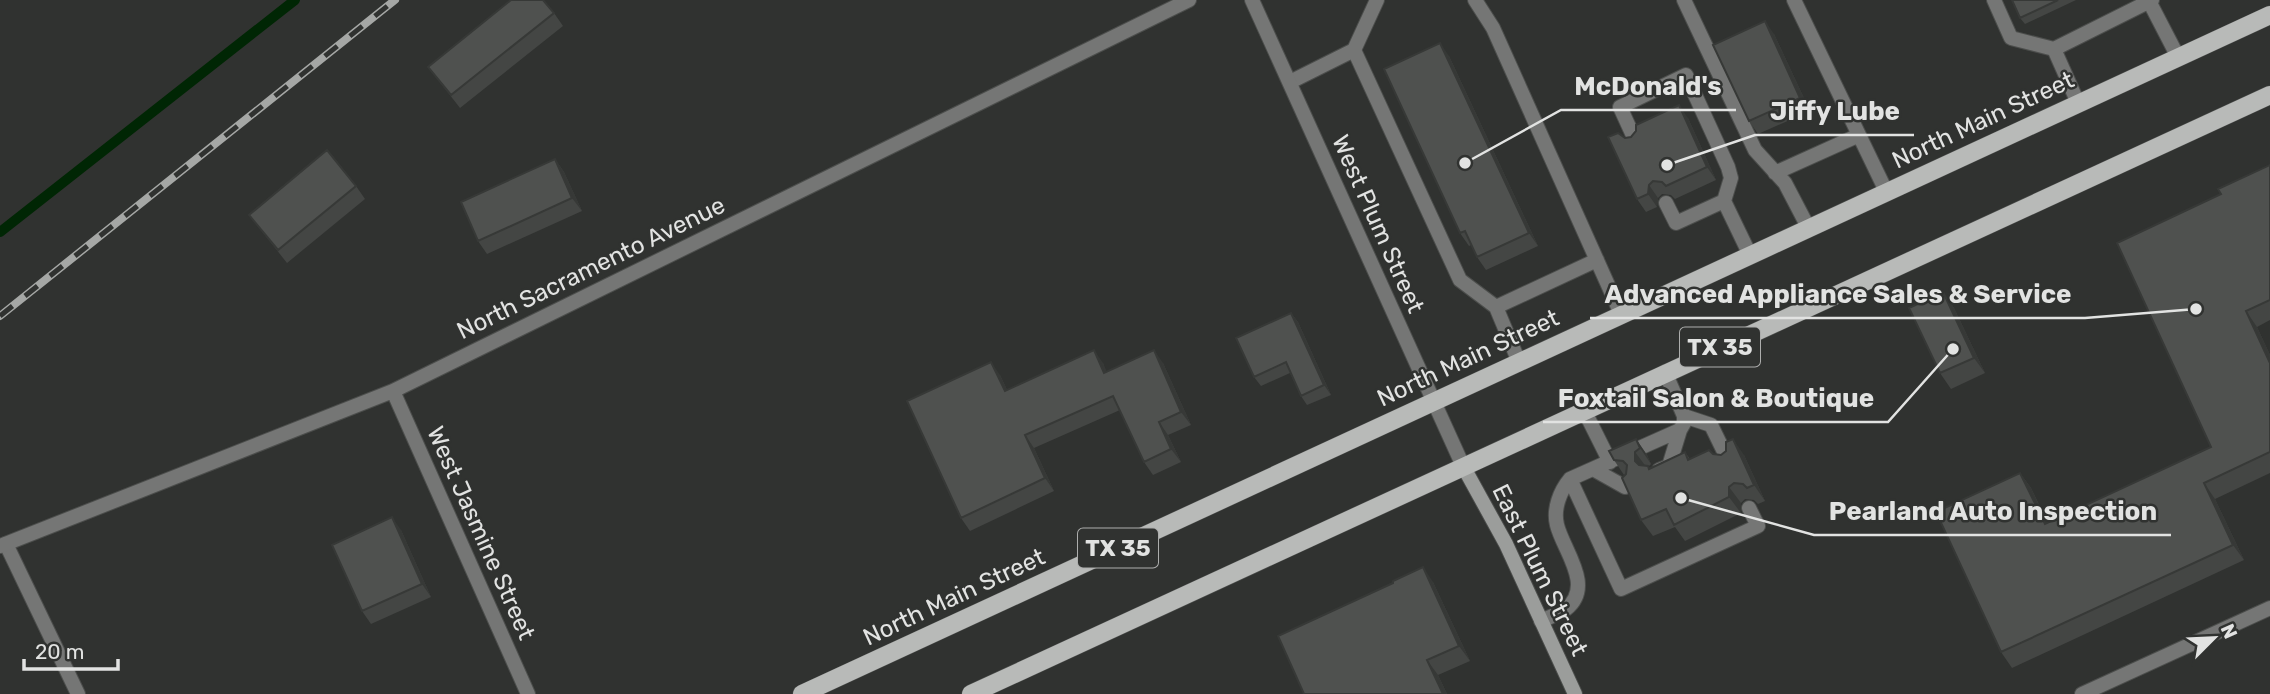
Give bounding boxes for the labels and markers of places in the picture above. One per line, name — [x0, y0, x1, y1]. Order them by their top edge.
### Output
callout: McDonald's — [1561, 63, 1736, 110]
callout: Jiffy Lube — [1755, 88, 1914, 135]
callout: Advanced Appliance Sales & Service — [1590, 271, 2085, 318]
callout: Foxtail Salon & Boutique — [1543, 375, 1888, 422]
callout: Pearland Auto Inspection — [1814, 488, 2171, 535]

